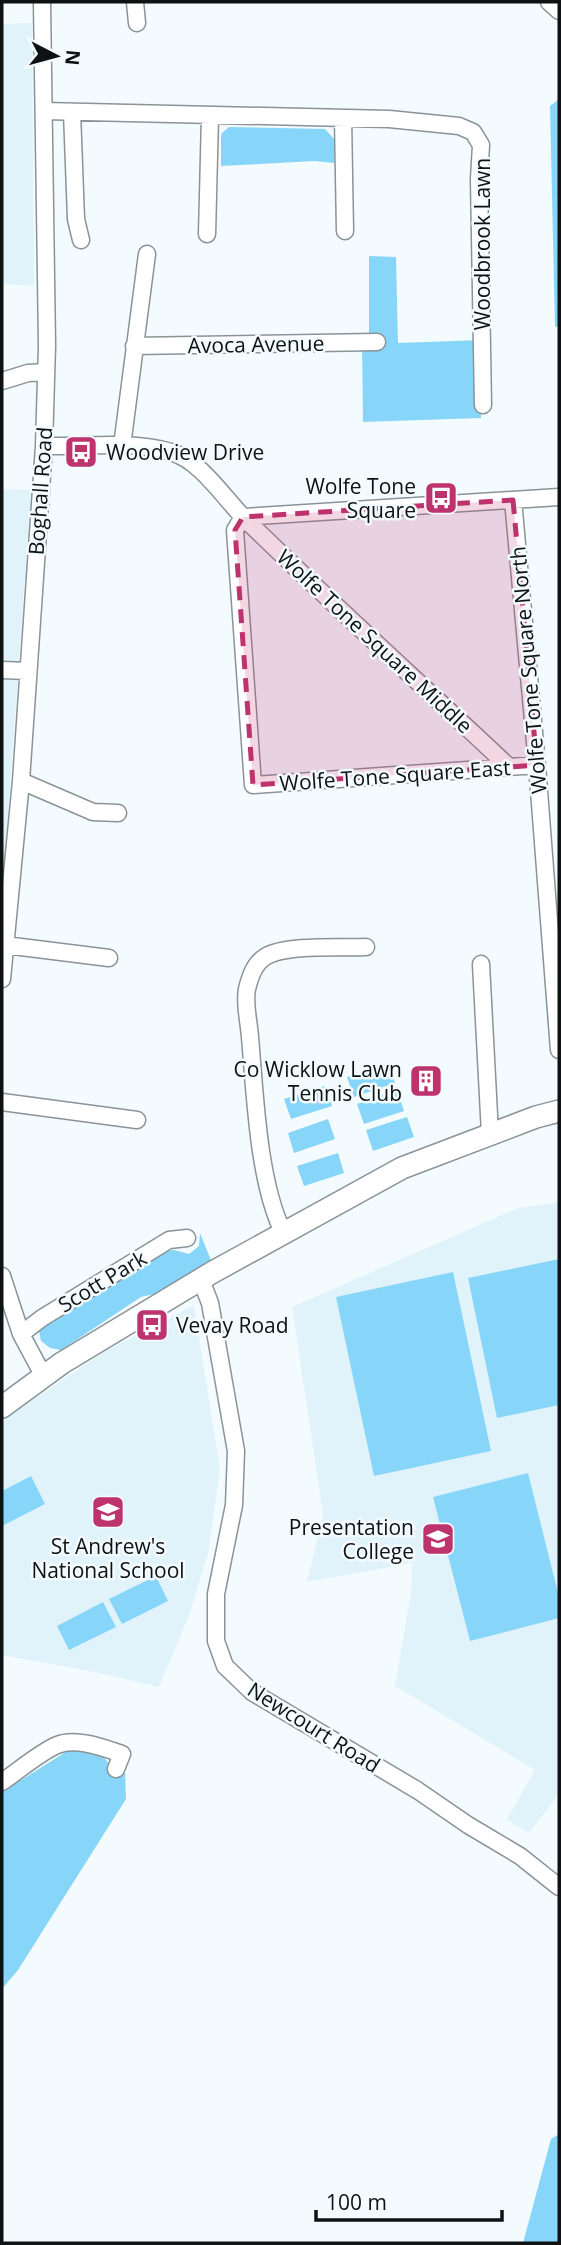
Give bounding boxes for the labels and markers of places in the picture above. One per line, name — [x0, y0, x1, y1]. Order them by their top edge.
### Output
bus stop icon: Woodview Drive — [62, 433, 100, 471]
place label: Woodview Drive — [106, 438, 264, 466]
place label: Wolfe Tone Square — [305, 472, 416, 524]
bus stop icon: Wolfe Tone Square — [422, 479, 460, 517]
place label: Co Wicklow Lawn Tennis Club — [233, 1055, 402, 1107]
building icon: Co Wicklow Lawn Tennis Club — [407, 1062, 445, 1100]
bus stop icon: Vevay Road — [133, 1306, 171, 1344]
place label: Vevay Road — [176, 1311, 289, 1339]
school or university icon: St Andrew's National School — [89, 1493, 127, 1531]
place label: Presentation College — [289, 1513, 414, 1565]
school or university icon: Presentation College — [419, 1520, 457, 1558]
place label: St Andrew's National School — [31, 1532, 185, 1584]

